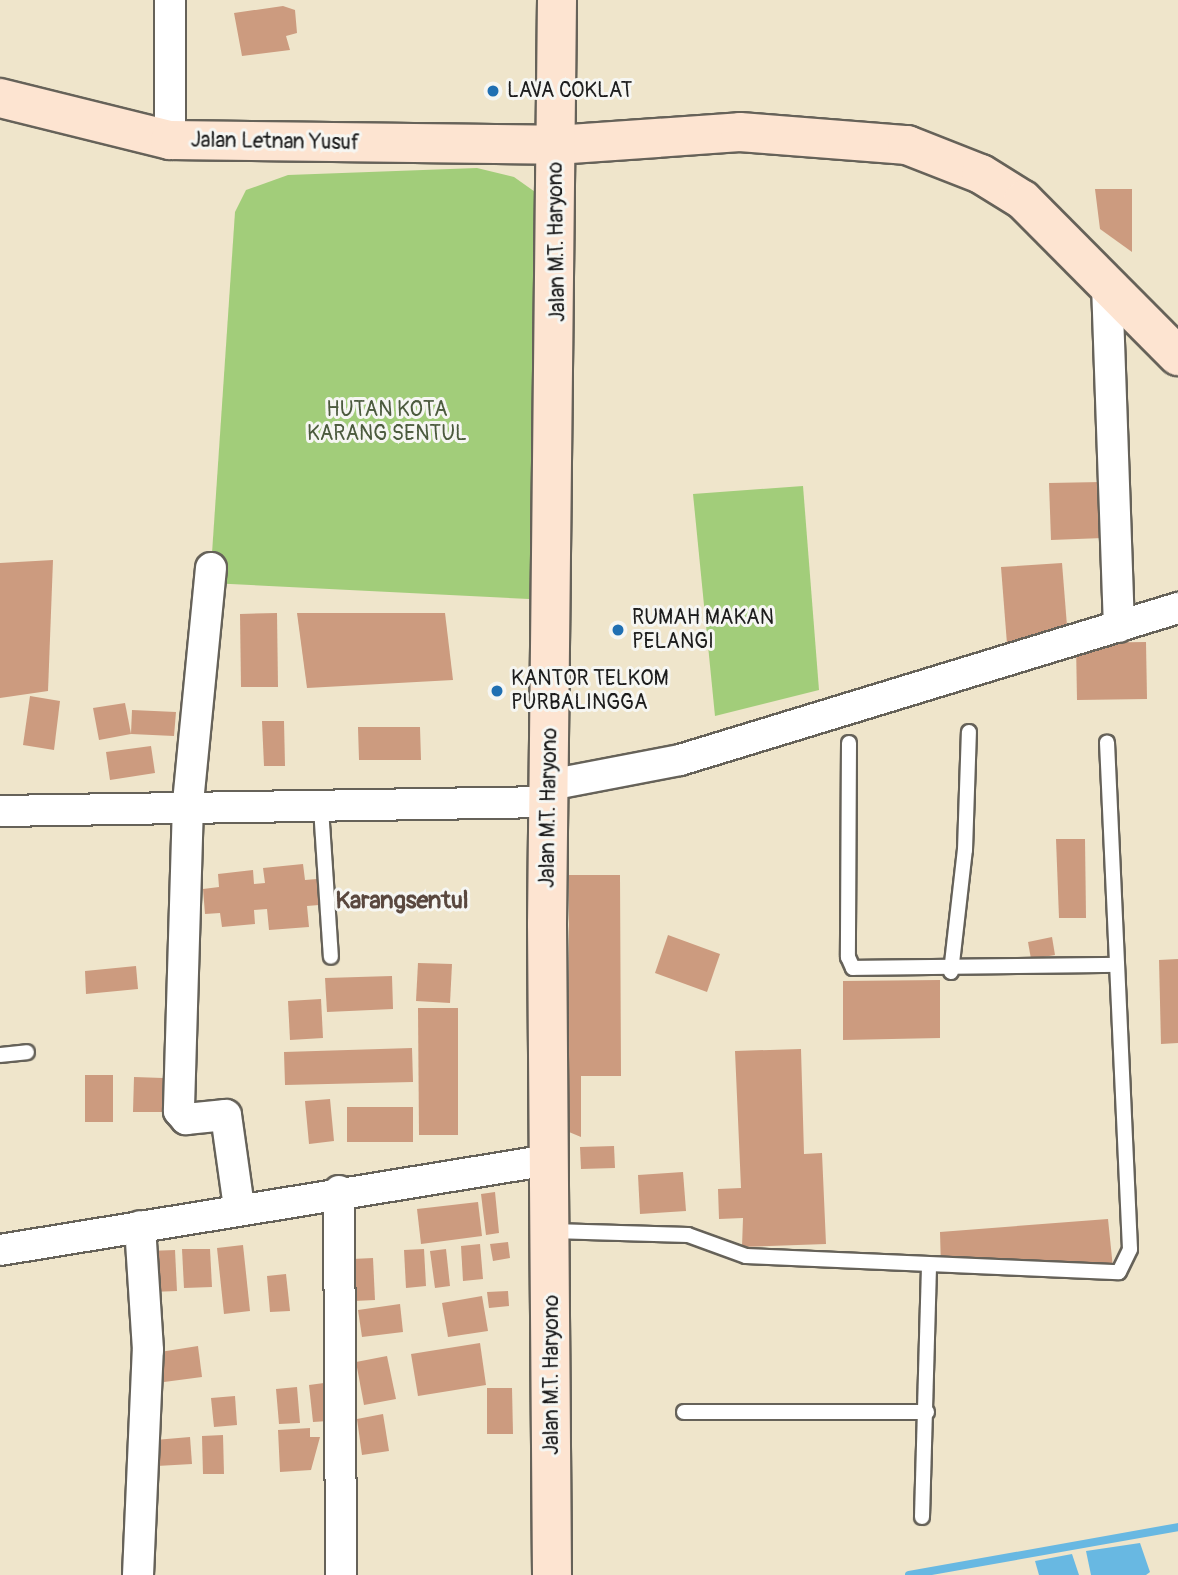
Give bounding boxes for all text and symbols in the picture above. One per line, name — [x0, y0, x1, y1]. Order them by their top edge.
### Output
place label: LAVA COKLAT — [507, 78, 632, 104]
marker: LAVA COKLAT — [485, 83, 501, 99]
street label: Jalan Letnan Yusuf — [190, 128, 360, 156]
street label: Jalan M.T. Haryono — [543, 162, 571, 322]
park label: HUTAN KOTA KARANG SENTUL — [307, 397, 467, 447]
place label: RUMAH MAKAN PELANGI — [632, 605, 774, 655]
marker: RUMAH MAKAN PELANGI — [610, 622, 626, 638]
place label: KANTOR TELKOM PURBALINGGA — [511, 666, 669, 716]
marker: KANTOR TELKOM PURBALINGGA — [489, 683, 505, 699]
street label: Jalan M.T. Haryono — [535, 728, 563, 888]
district label: Karangsentul — [335, 887, 469, 915]
street label: Jalan M.T. Haryono — [539, 1295, 565, 1455]

